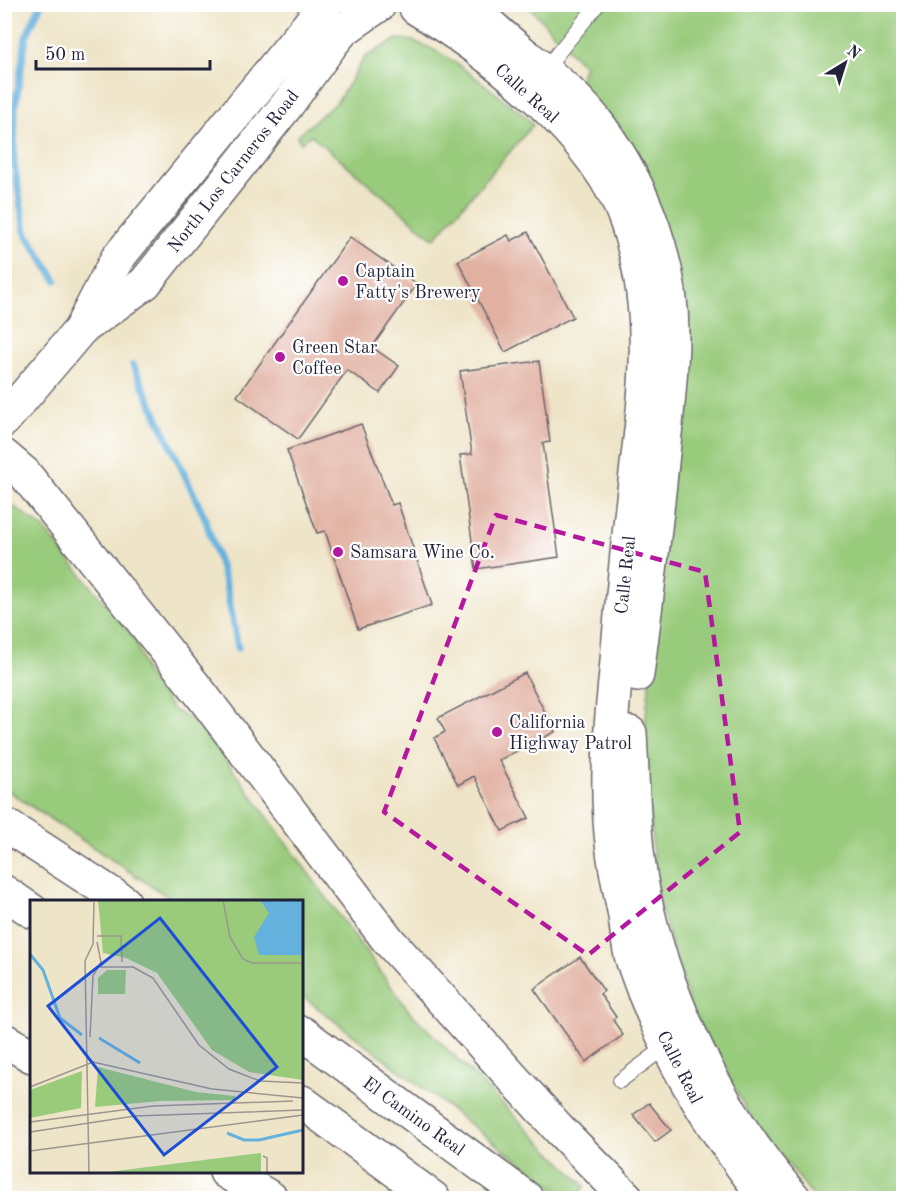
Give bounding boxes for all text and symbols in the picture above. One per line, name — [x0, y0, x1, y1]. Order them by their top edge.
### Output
scale bar — [36, 33, 210, 71]
north arrow — [815, 33, 875, 93]
text: N — [843, 43, 863, 63]
text: 50 m — [45, 46, 85, 64]
street label: Calle Real — [491, 61, 562, 127]
street label: North Los Carneros Road — [165, 87, 303, 256]
place label: Captain Fatty's Brewery — [355, 263, 481, 302]
marker: Captain Fatty's Brewery — [336, 274, 350, 288]
place label: Green Star Coffee — [292, 339, 378, 378]
marker: Green Star Coffee — [273, 350, 287, 364]
street label: Calle Real — [613, 535, 639, 615]
place label: Samsara Wine Co. — [350, 544, 495, 562]
marker: Samsara Wine Co. — [331, 545, 345, 559]
place label: California Highway Patrol — [509, 714, 632, 753]
marker: California Highway Patrol — [490, 725, 504, 739]
inset map — [30, 900, 303, 1173]
street label: Calle Real — [653, 1028, 705, 1107]
street label: El Camino Real — [359, 1074, 468, 1160]

